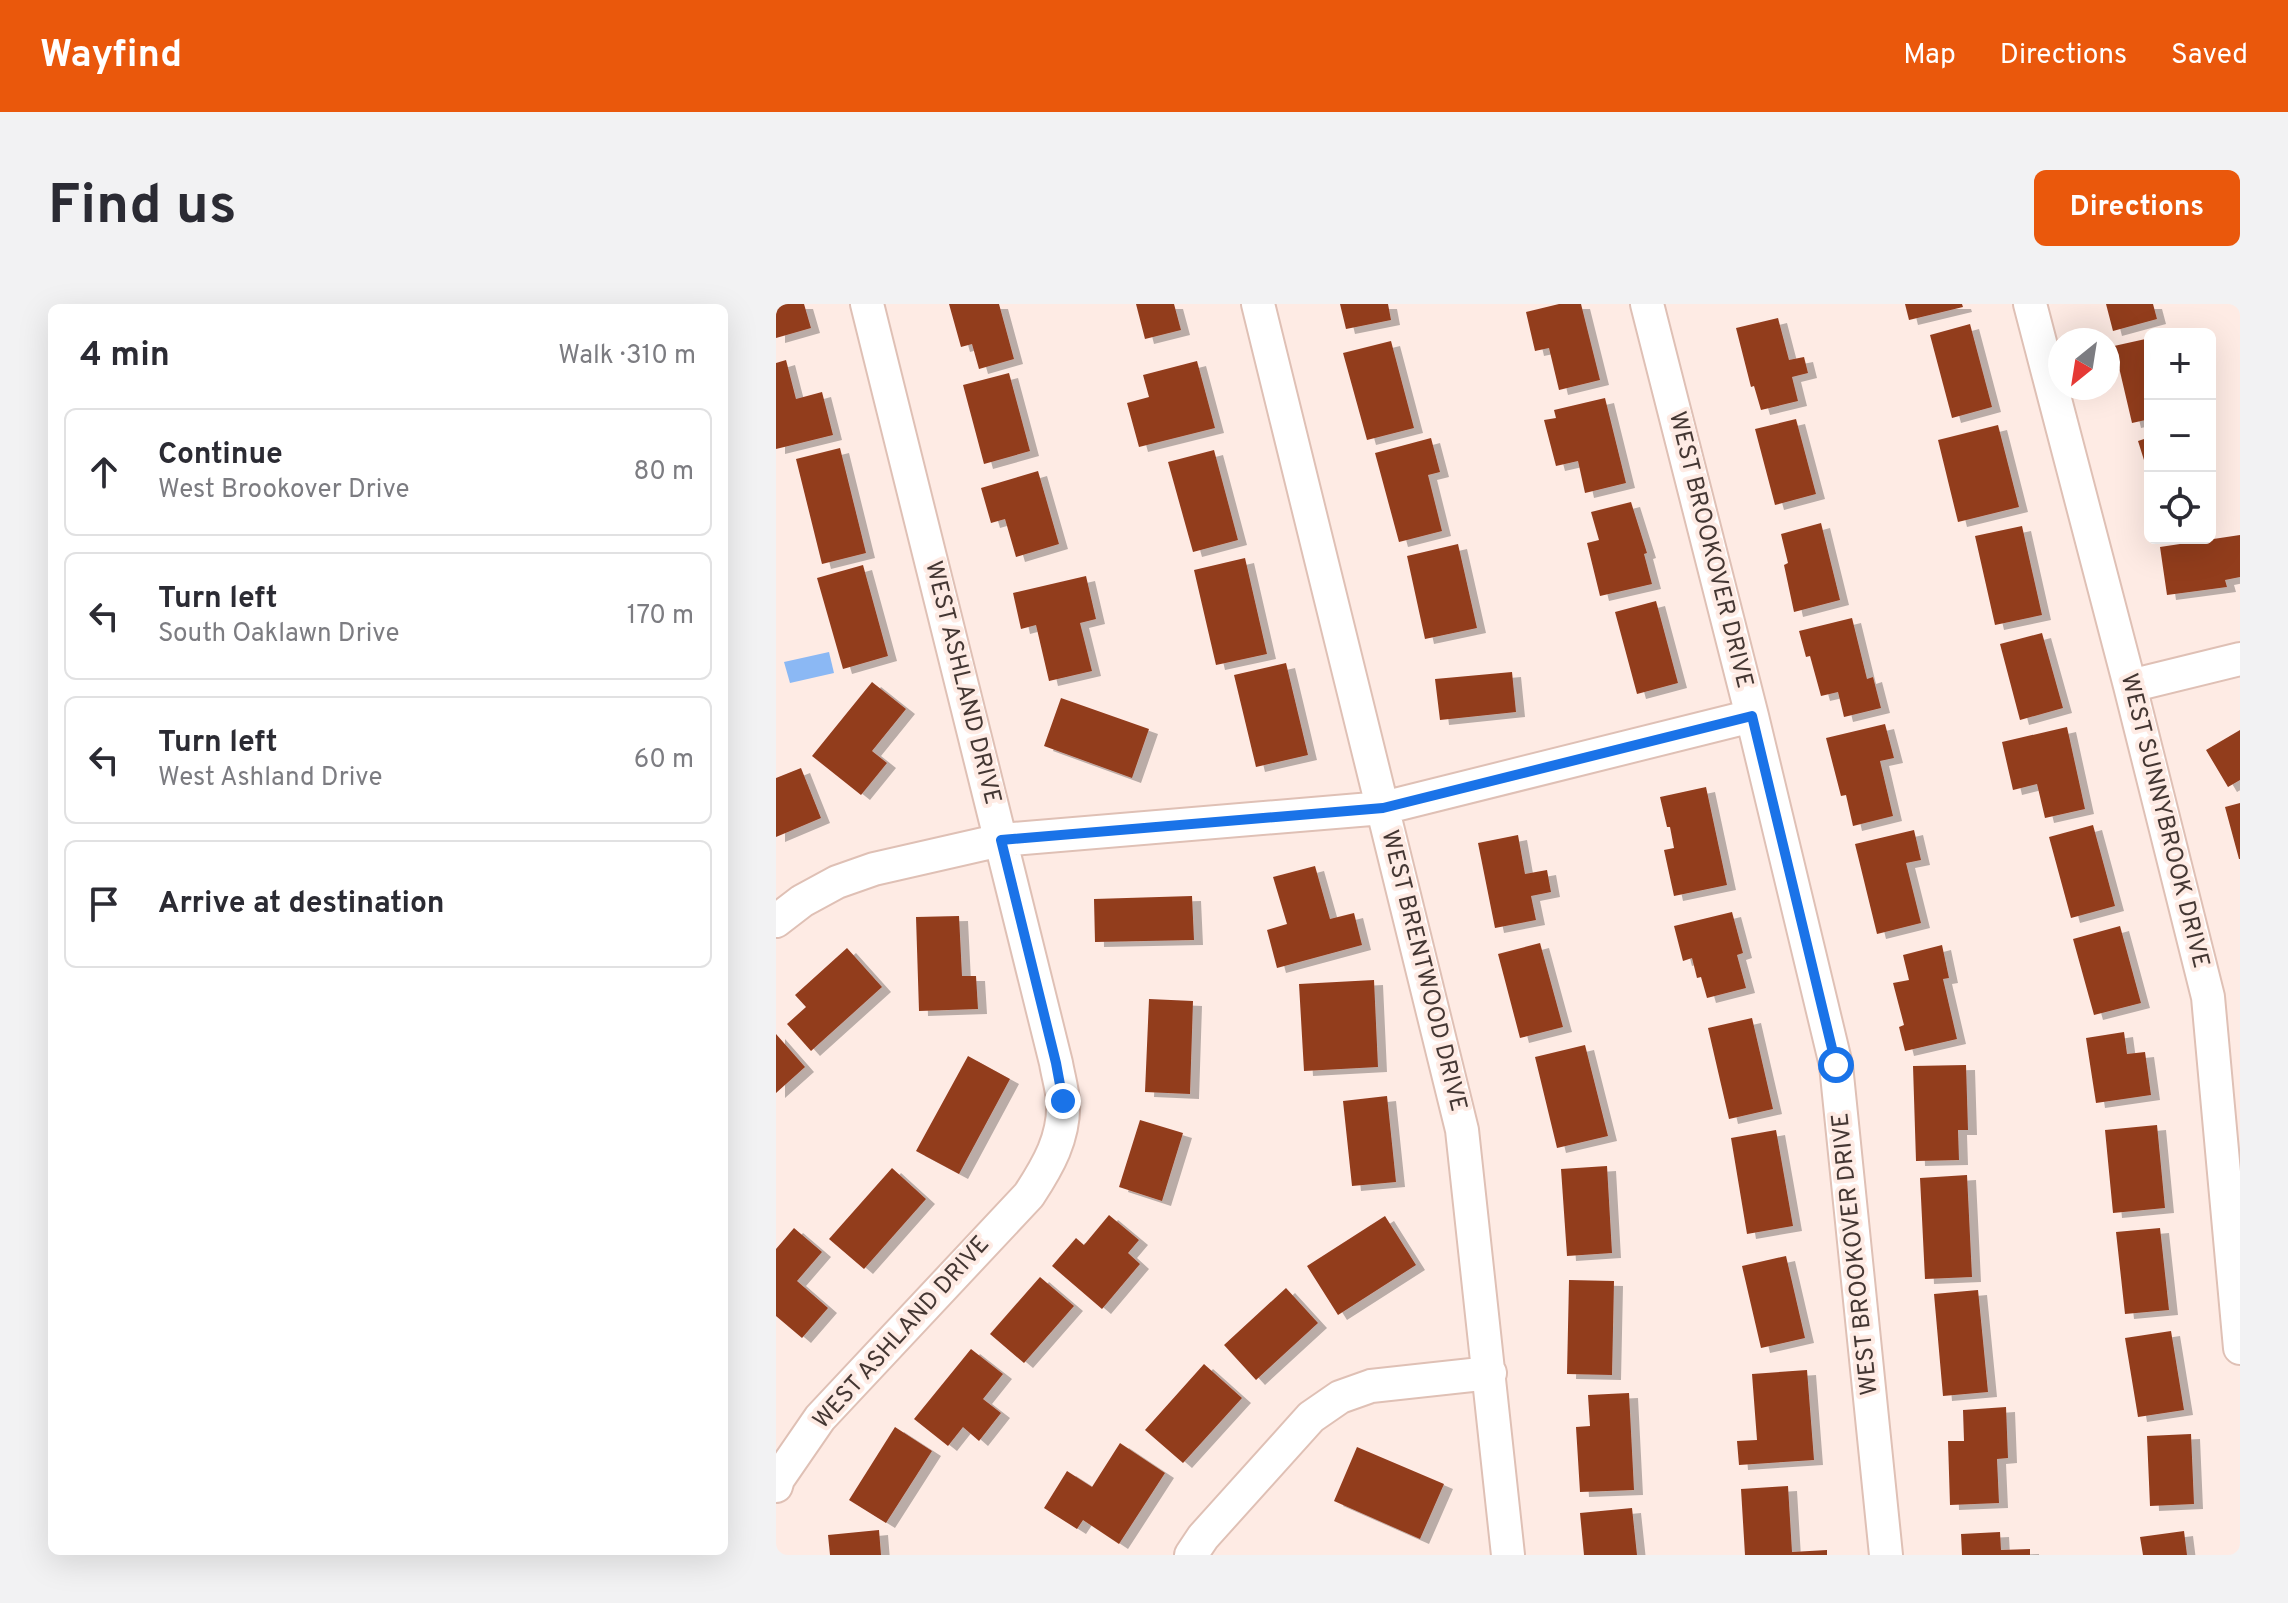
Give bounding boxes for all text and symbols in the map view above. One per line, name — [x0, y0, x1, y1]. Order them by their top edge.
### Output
text: Wayfind — [40, 32, 182, 81]
text: Map — [1903, 38, 1956, 74]
text: Directions — [2000, 38, 2127, 74]
text: Saved — [2171, 38, 2248, 74]
button: Directions — [2034, 170, 2240, 246]
text: Find us — [48, 173, 237, 243]
north arrow — [2048, 328, 2120, 400]
map controls — [2144, 328, 2216, 544]
button: + — [2144, 328, 2216, 400]
text: 4 min — [80, 335, 170, 378]
text: Walk · 310 m — [558, 340, 696, 373]
button: − — [2144, 400, 2216, 472]
street label: WEST BROOKOVER DRIVE — [1661, 409, 1759, 691]
text: Continue — [158, 437, 283, 474]
icon: ahead — [82, 450, 126, 494]
text: 80 m — [634, 456, 694, 489]
button: locate — [2144, 472, 2216, 544]
text: West Brookover Drive — [158, 474, 410, 507]
street label: WEST ASHLAND DRIVE — [917, 558, 1007, 808]
text: Turn left — [158, 581, 278, 618]
icon: left — [82, 594, 126, 638]
text: 170 m — [627, 600, 694, 633]
text: South Oaklawn Drive — [158, 618, 399, 651]
street label: WEST SUNNYBROOK DRIVE — [2113, 671, 2215, 971]
text: Turn left — [158, 725, 278, 762]
icon: left — [82, 738, 126, 782]
text: 60 m — [634, 744, 694, 777]
text: West Ashland Drive — [158, 762, 382, 795]
street label: WEST BRENTWOOD DRIVE — [1374, 827, 1472, 1115]
icon: arrive — [82, 882, 126, 926]
text: Arrive at destination — [158, 886, 444, 923]
route start — [1818, 1047, 1854, 1083]
route end — [1045, 1083, 1081, 1119]
street label: WEST BROOKOVER DRIVE — [1826, 1111, 1886, 1397]
street label: WEST ASHLAND DRIVE — [807, 1230, 997, 1436]

